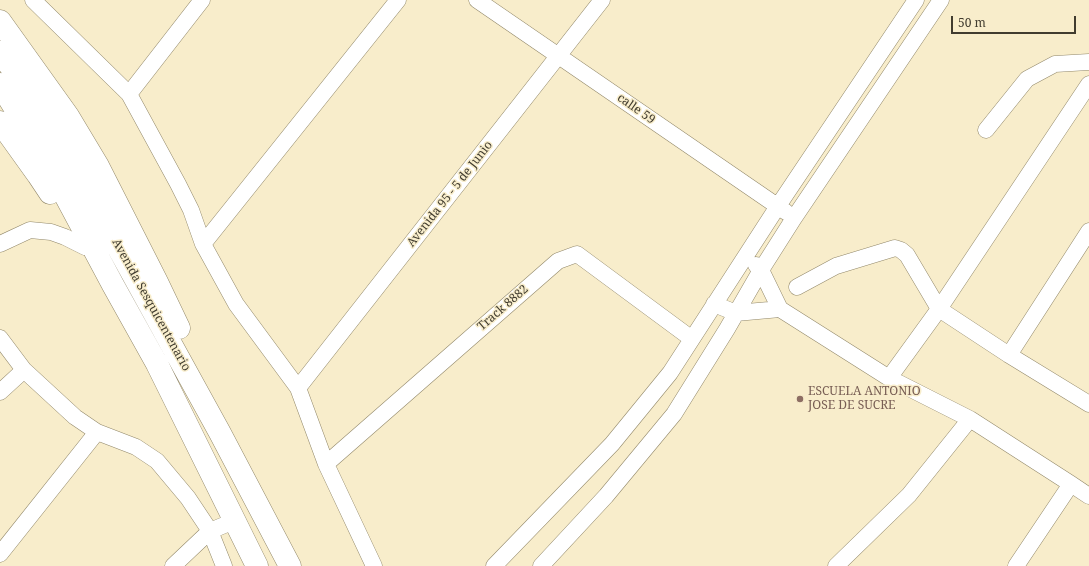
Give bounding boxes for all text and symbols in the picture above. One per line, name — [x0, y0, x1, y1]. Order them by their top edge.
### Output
scale bar — [953, 8, 1078, 34]
text: 50 m — [958, 14, 986, 31]
street label: calle 59 — [614, 91, 658, 127]
street label: Avenida 95 - 5 de Junio — [404, 138, 496, 250]
street label: Avenida Sesquicentenario — [109, 236, 193, 374]
street label: Track 8882 — [475, 282, 531, 334]
place label: ESCUELA ANTONIO JOSE DE SUCRE — [808, 385, 921, 413]
marker: ESCUELA ANTONIO JOSE DE SUCRE — [795, 394, 805, 404]

